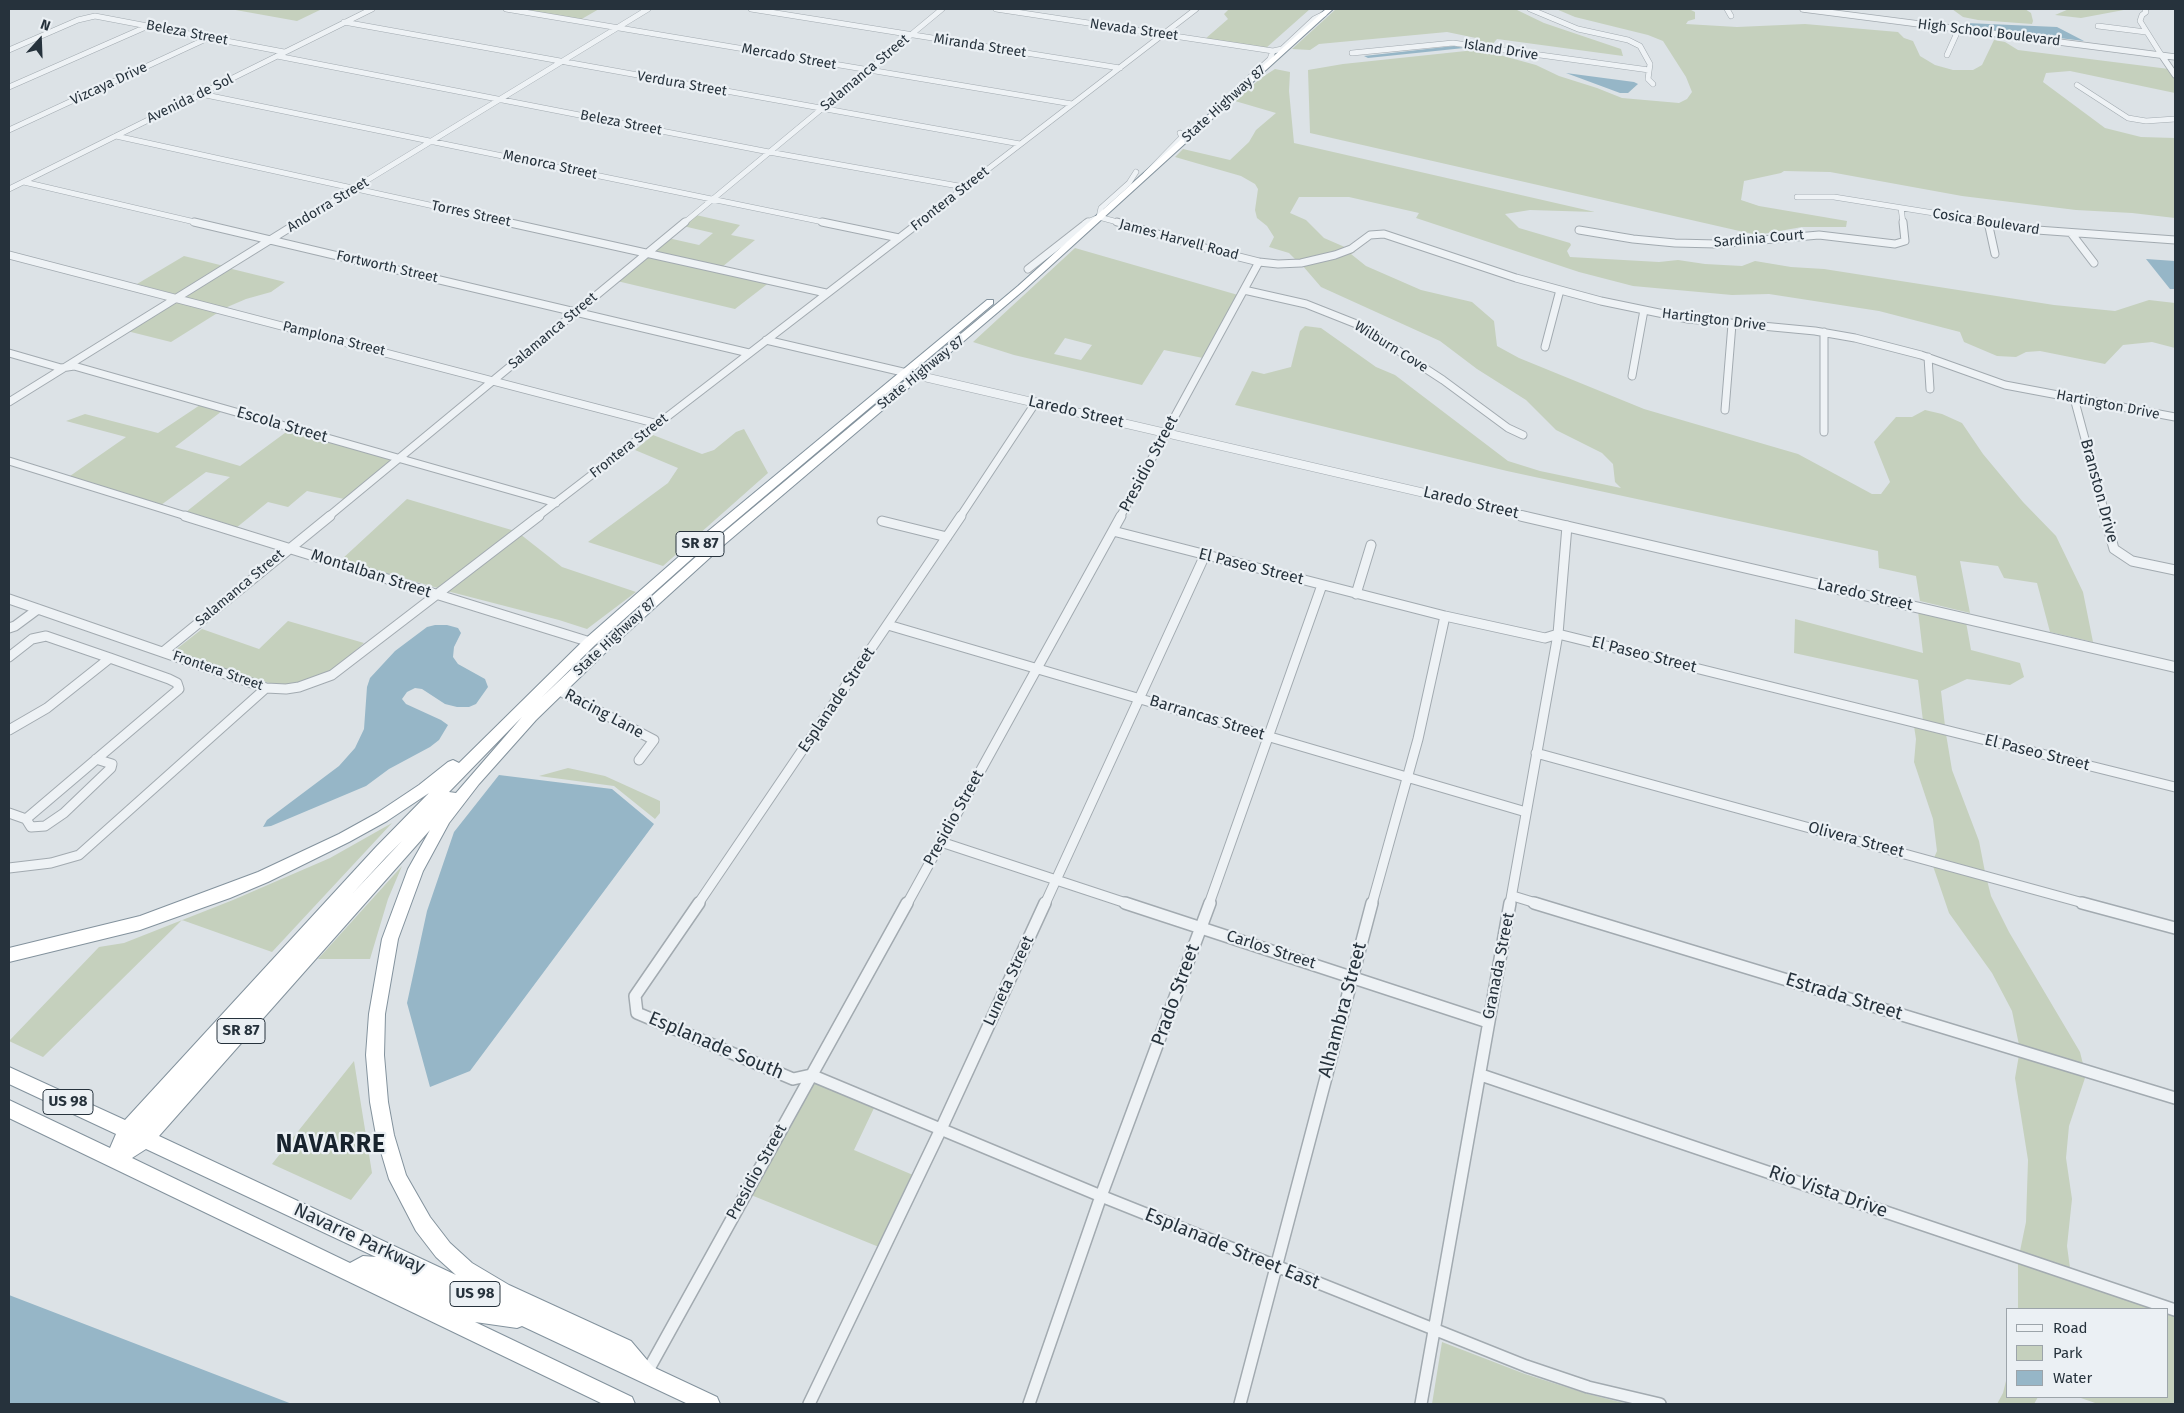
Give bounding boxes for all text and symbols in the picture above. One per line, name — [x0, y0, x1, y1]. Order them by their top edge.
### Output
north arrow — [15, 15, 65, 65]
street label: Nevada Street — [1089, 15, 1179, 45]
text: N — [38, 16, 53, 35]
street label: High School Boulevard — [1917, 16, 2061, 50]
street label: Beleza Street — [145, 17, 229, 49]
street label: Miranda Street — [933, 30, 1027, 62]
street label: Salamanca Street — [817, 31, 913, 115]
street label: Island Drive — [1462, 36, 1540, 64]
street label: Mercado Street — [740, 40, 838, 74]
street label: Vizcaya Drive — [68, 59, 150, 109]
street label: State Highway 87 — [1179, 62, 1269, 146]
street label: Verdura Street — [636, 68, 728, 100]
street label: Avenida de Sol — [144, 71, 236, 127]
street label: Beleza Street — [579, 107, 663, 139]
street label: Menorca Street — [501, 147, 599, 183]
street label: Frontera Street — [908, 163, 992, 235]
street label: Andorra Street — [284, 174, 372, 236]
street label: Torres Street — [430, 197, 512, 231]
street label: Cosica Boulevard — [1931, 205, 2041, 239]
street label: James Harvell Road — [1117, 216, 1241, 264]
street label: Sardinia Court — [1713, 227, 1805, 251]
street label: Fortworth Street — [335, 247, 439, 287]
street label: Salamanca Street — [505, 289, 601, 373]
street label: Hartington Drive — [1661, 305, 1767, 335]
street label: Pamplona Street — [281, 318, 387, 360]
street label: Wilburn Cove — [1351, 318, 1431, 376]
street label: State Highway 87 — [874, 333, 968, 413]
street label: Hartington Drive — [2055, 387, 2161, 423]
street label: Laredo Street — [1026, 392, 1126, 432]
street label: Escola Street — [234, 403, 330, 447]
street label: Frontera Street — [587, 410, 671, 482]
street label: Presidio Street — [1116, 412, 1182, 516]
street label: Branston Drive — [2076, 437, 2122, 545]
street label: Laredo Street — [1421, 483, 1521, 523]
road number: SR 87 — [676, 532, 724, 556]
street label: El Paseo Street — [1197, 545, 1305, 589]
street label: Salamanca Street — [192, 546, 288, 630]
street label: Montalban Street — [309, 546, 433, 602]
street label: Laredo Street — [1815, 575, 1915, 615]
street label: State Highway 87 — [570, 594, 660, 680]
street label: El Paseo Street — [1590, 633, 1698, 677]
street label: Esplanade Street — [795, 644, 879, 756]
street label: Frontera Street — [171, 648, 265, 694]
street label: Racing Lane — [561, 685, 647, 743]
street label: Barrancas Street — [1147, 691, 1267, 745]
street label: El Paseo Street — [1983, 731, 2091, 775]
street label: Presidio Street — [920, 767, 988, 869]
street label: Olivera Street — [1806, 818, 1906, 862]
street label: Granada Street — [1479, 911, 1519, 1021]
street label: Carlos Street — [1224, 927, 1318, 973]
street label: Luneta Street — [980, 933, 1038, 1029]
street label: Alhambra Street — [1314, 940, 1372, 1080]
street label: Prado Street — [1147, 941, 1205, 1049]
street label: Estrada Street — [1783, 968, 1905, 1026]
street label: Esplanade South — [645, 1007, 787, 1085]
road number: SR 87 — [217, 1018, 265, 1044]
road number: US 98 — [43, 1090, 93, 1114]
street label: Presidio Street — [723, 1121, 791, 1223]
district label: NAVARRE — [275, 1130, 387, 1160]
street label: Rio Vista Drive — [1765, 1161, 1891, 1223]
street label: Navarre Parkway — [290, 1199, 428, 1279]
street label: Esplanade Street East — [1141, 1203, 1323, 1295]
road number: US 98 — [450, 1282, 500, 1306]
legend — [2006, 1308, 2169, 1398]
text: Road — [2053, 1319, 2088, 1337]
text: Park — [2053, 1344, 2083, 1362]
text: Water — [2053, 1369, 2092, 1387]

